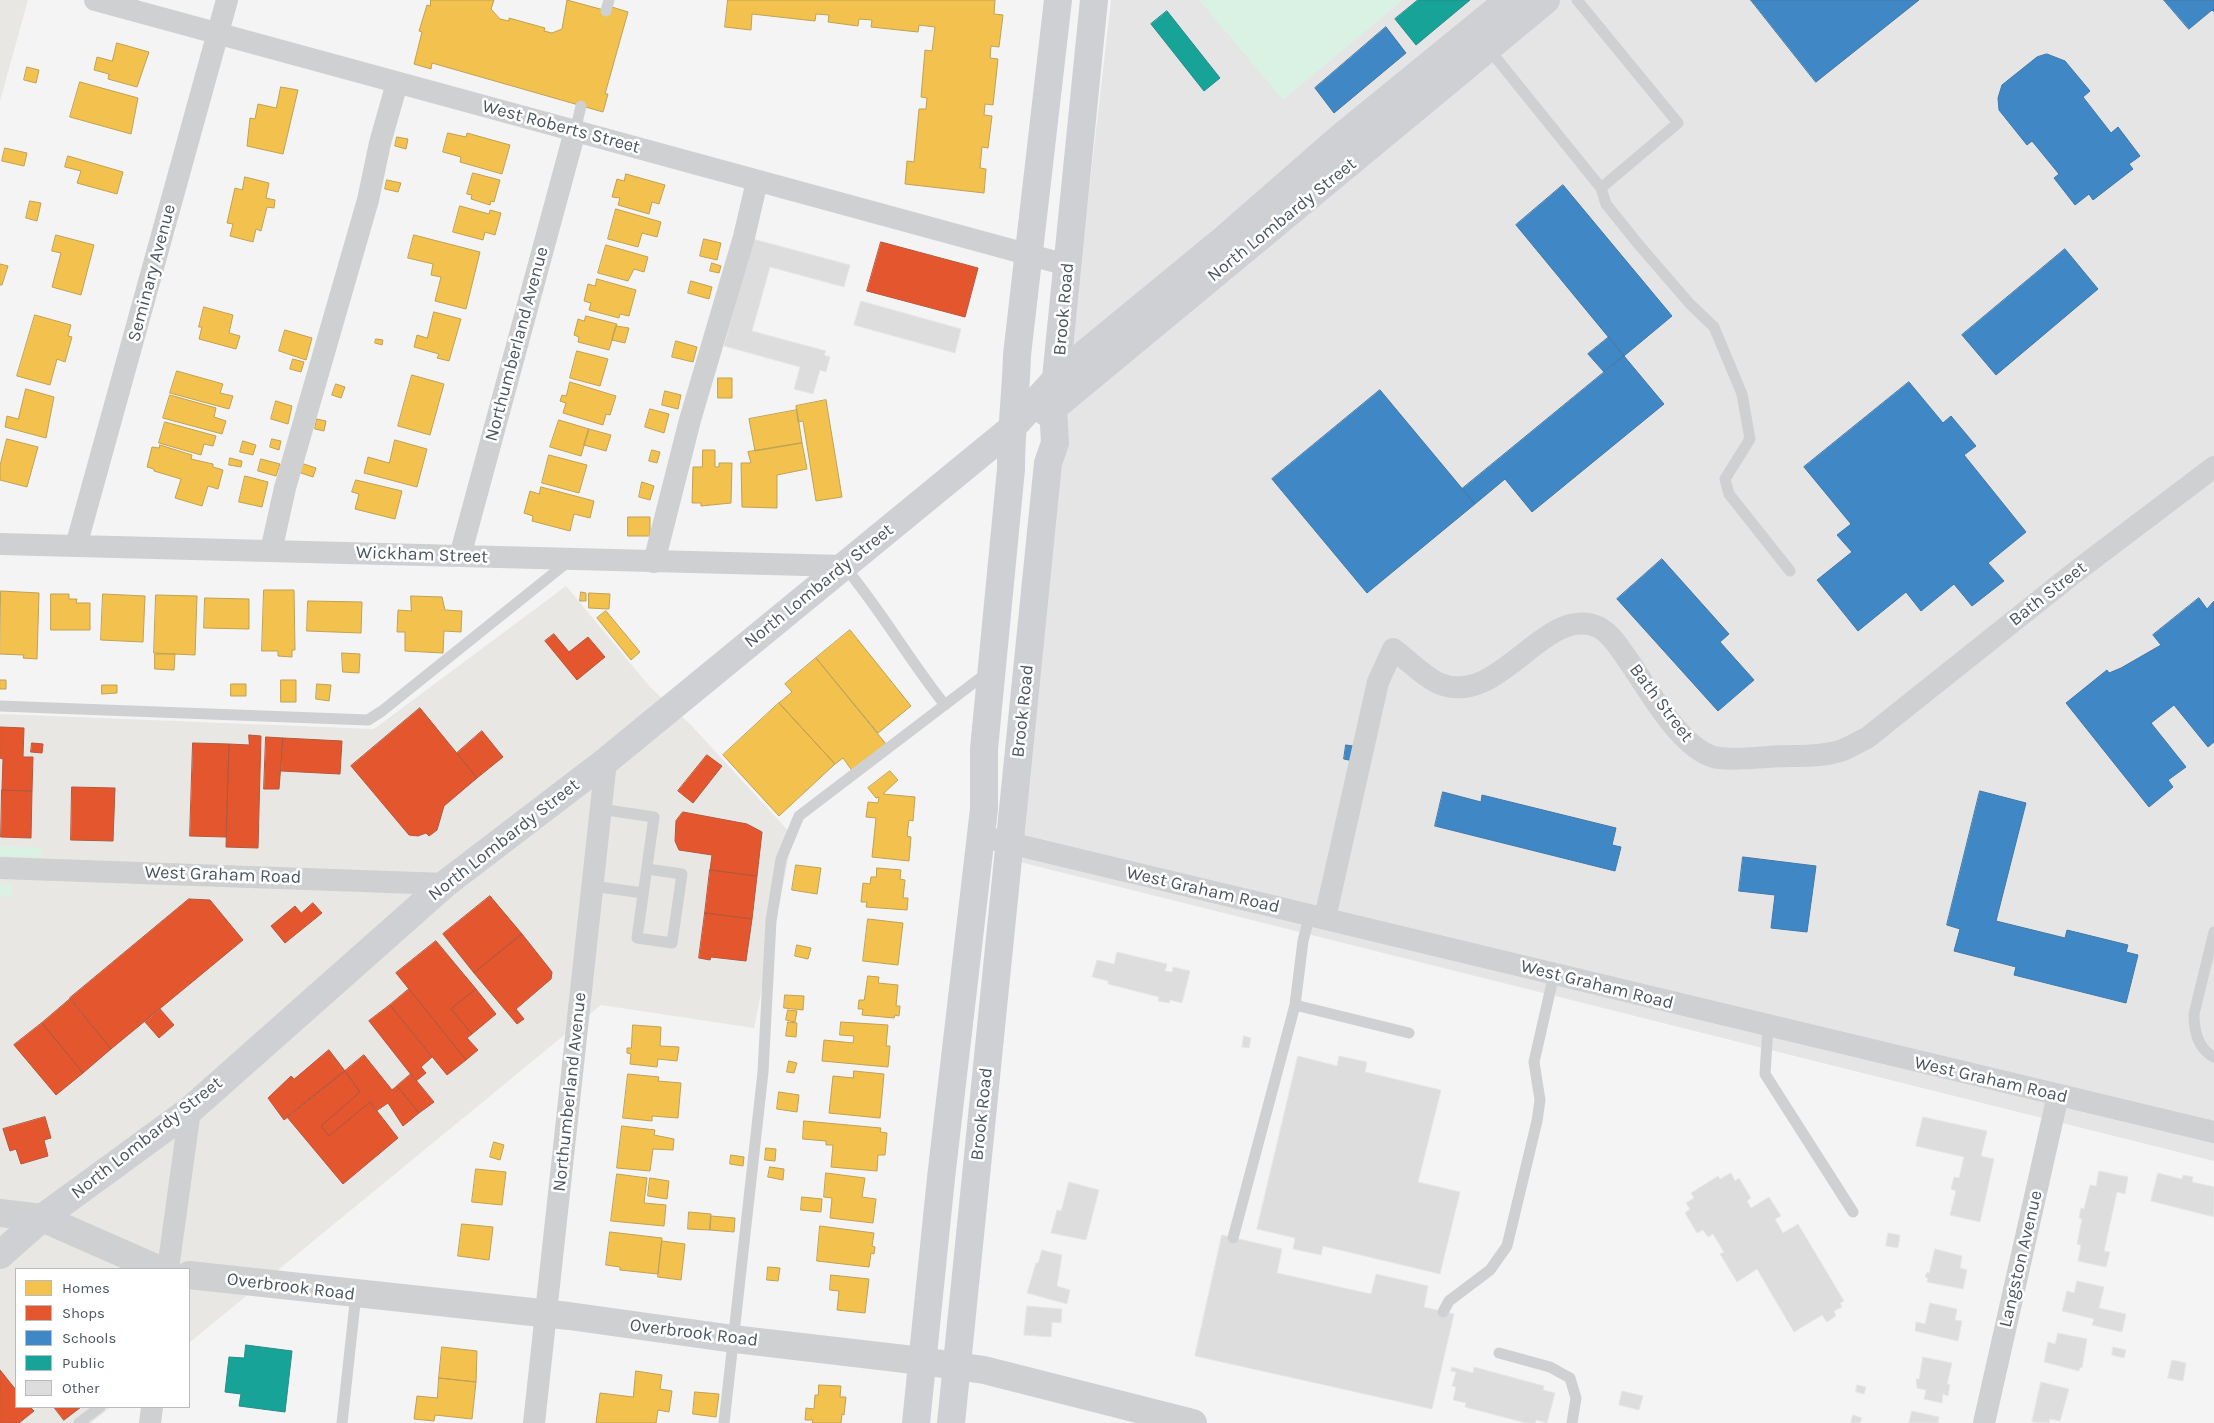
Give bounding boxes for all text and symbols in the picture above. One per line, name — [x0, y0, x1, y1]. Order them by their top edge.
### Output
street label: West Roberts Street — [480, 96, 642, 158]
street label: North Lombardy Street — [1203, 153, 1361, 287]
street label: Seminary Avenue — [123, 202, 181, 344]
street label: Northumberland Avenue — [481, 244, 553, 444]
street label: Brook Road — [1049, 262, 1079, 356]
street label: North Lombardy Street — [740, 519, 898, 653]
street label: Wickham Street — [356, 542, 488, 568]
street label: Bath Street — [2005, 557, 2091, 631]
street label: Bath Street — [1625, 660, 1697, 746]
street label: Brook Road — [1007, 664, 1039, 758]
street label: North Lombardy Street — [424, 774, 584, 906]
street label: West Graham Road — [144, 861, 302, 889]
street label: West Graham Road — [1124, 862, 1282, 918]
street label: West Graham Road — [1518, 956, 1676, 1014]
street label: Northumberland Avenue — [549, 991, 591, 1193]
street label: West Graham Road — [1912, 1052, 2070, 1108]
street label: Brook Road — [966, 1067, 998, 1161]
street label: North Lombardy Street — [67, 1072, 227, 1204]
street label: Langston Avenue — [1995, 1188, 2047, 1330]
legend — [15, 1268, 190, 1408]
street label: Overbrook Road — [226, 1268, 356, 1306]
text: Homes — [62, 1279, 110, 1297]
text: Shops — [62, 1304, 105, 1322]
street label: Overbrook Road — [629, 1314, 759, 1352]
text: Schools — [62, 1329, 116, 1347]
text: Public — [62, 1354, 105, 1372]
text: Other — [62, 1379, 100, 1397]

